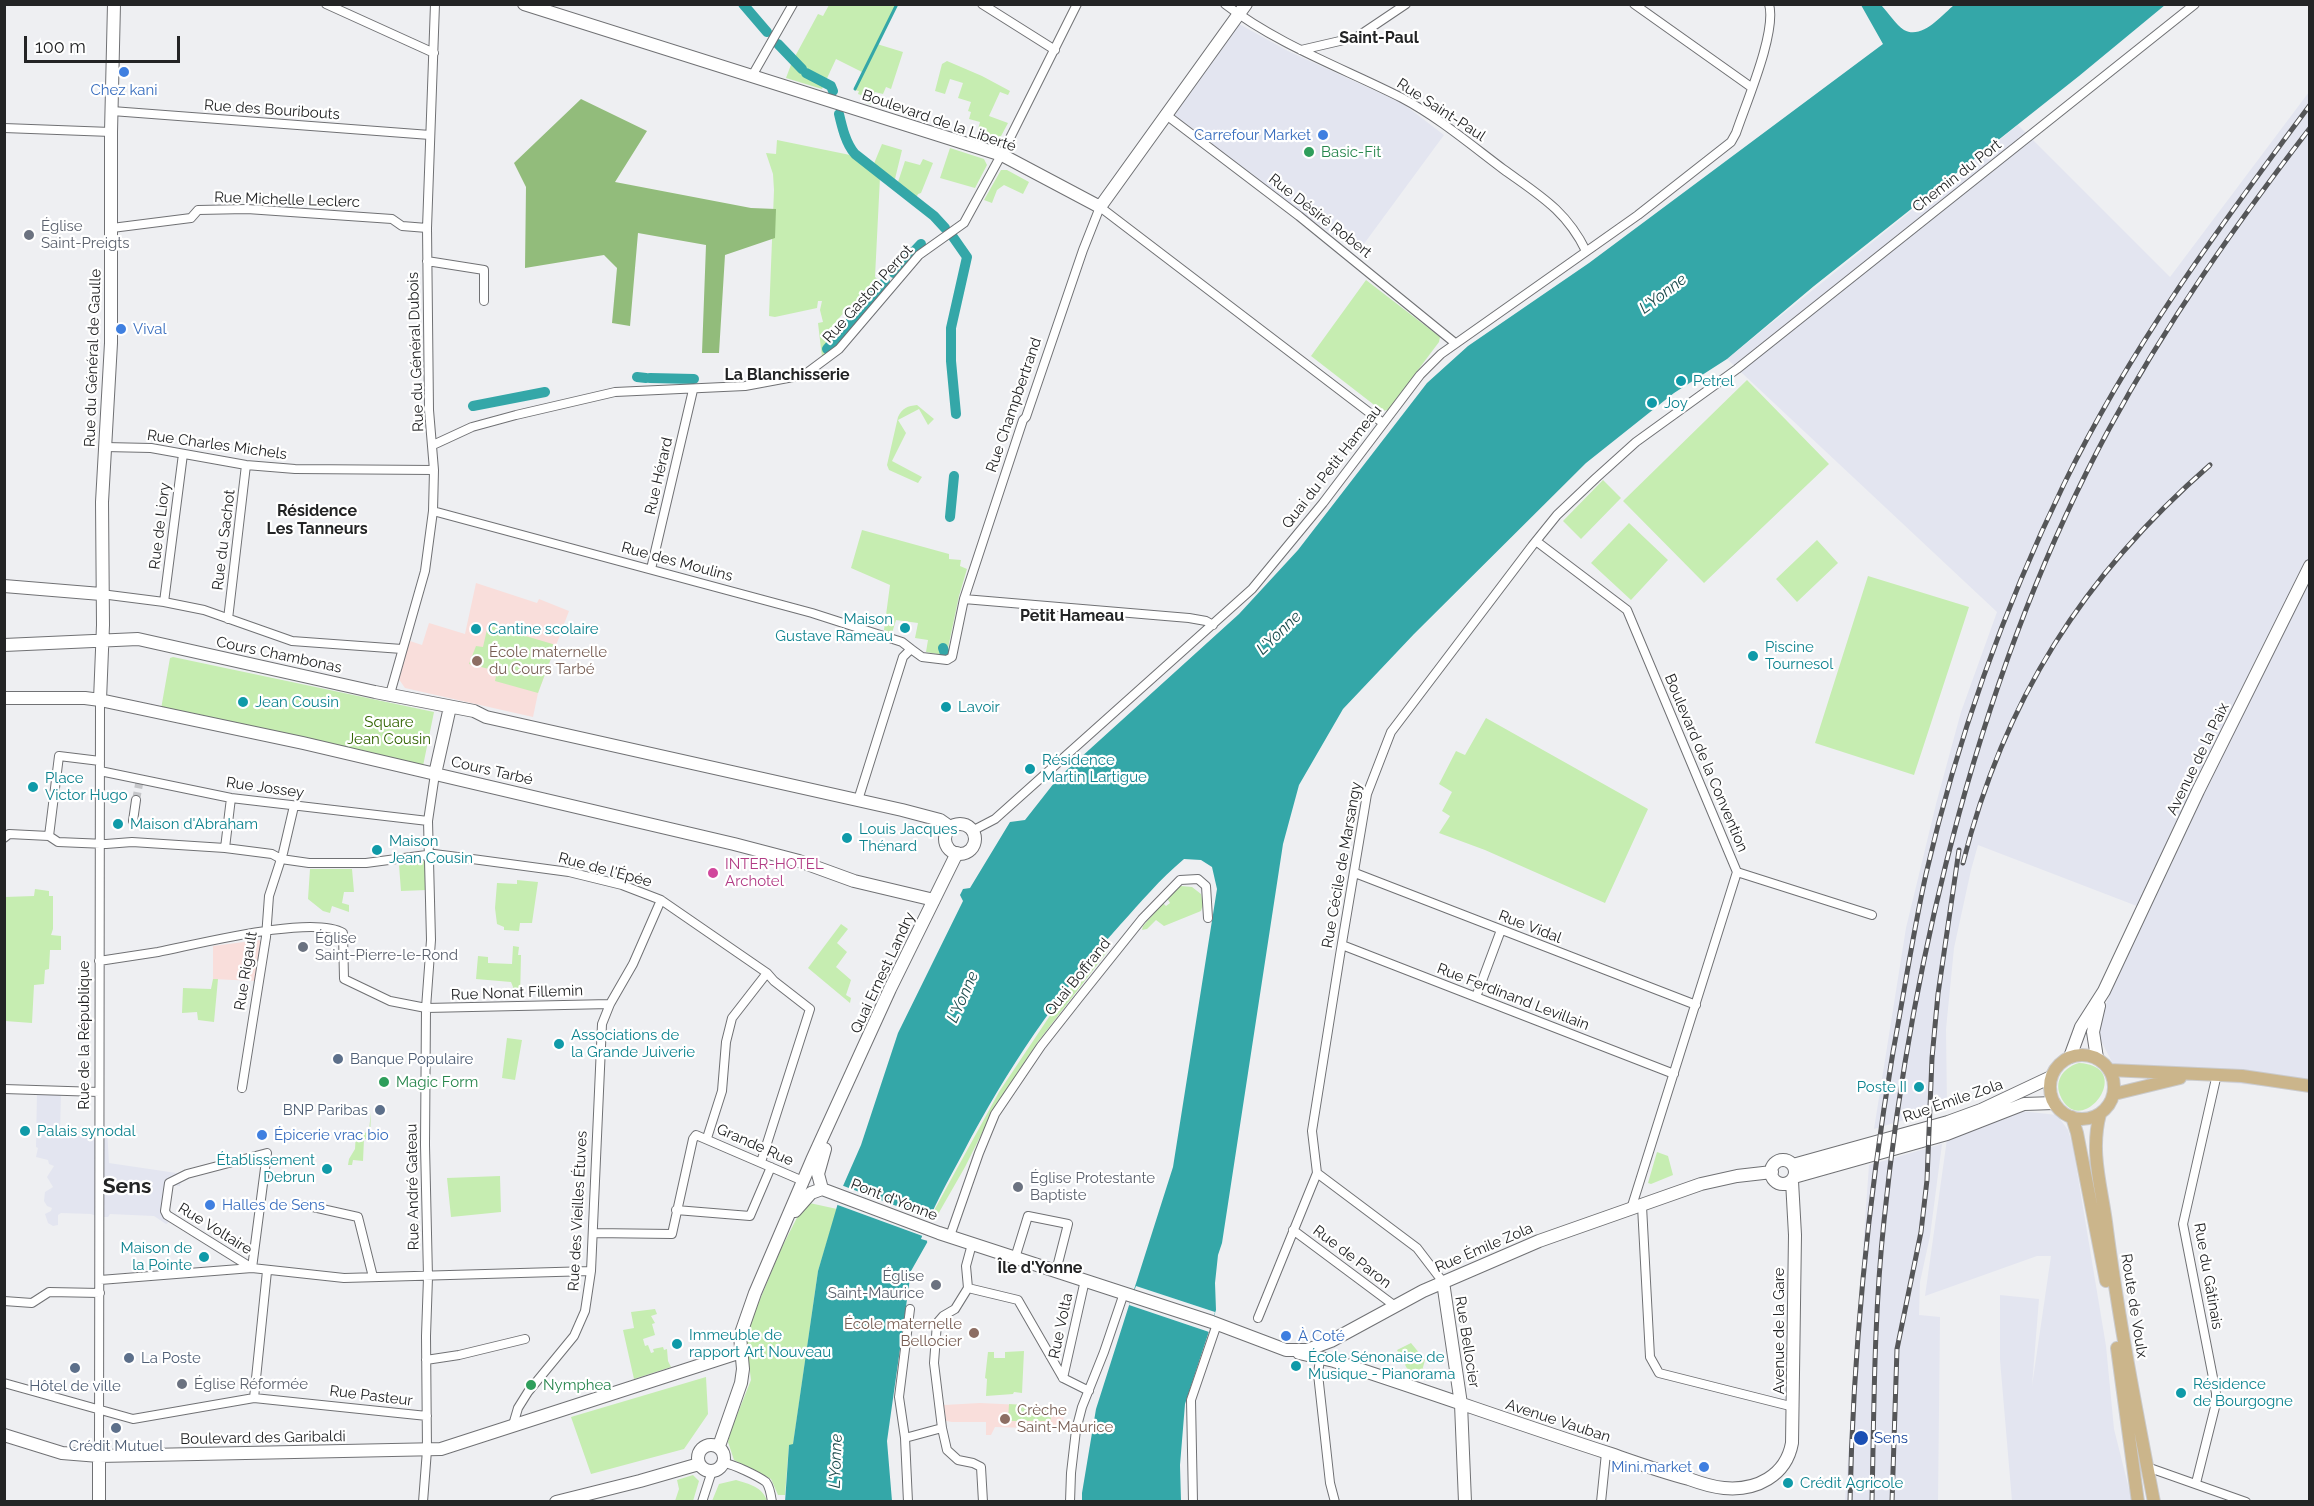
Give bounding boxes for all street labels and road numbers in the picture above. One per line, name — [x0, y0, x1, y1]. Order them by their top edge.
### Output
street label: Rue Saint-Paul — [1393, 75, 1489, 145]
street label: Boulevard de la Liberté — [860, 86, 1018, 156]
street label: Rue des Bouribouts — [203, 96, 341, 124]
street label: Chemin du Port — [1909, 136, 2005, 216]
street label: Rue Désiré Robert — [1265, 170, 1375, 262]
street label: Rue Michelle Leclerc — [214, 188, 360, 212]
street label: Rue Gaston Perrot — [819, 241, 917, 347]
street label: Rue du Général de Gaulle — [81, 269, 105, 447]
street label: Rue du Général Dubois — [404, 272, 428, 432]
street label: Rue Champbertrand — [982, 335, 1046, 475]
street label: Quai du Petit Hameau — [1278, 402, 1386, 532]
street label: Rue Charles Michels — [146, 426, 288, 464]
street label: Rue Hérard — [641, 436, 677, 516]
street label: Rue de Liory — [146, 481, 174, 571]
street label: Rue du Sachot — [209, 489, 239, 591]
street label: Rue des Moulins — [619, 538, 735, 586]
street label: Cours Chambonas — [215, 633, 343, 677]
street label: Boulevard de la Convention — [1660, 671, 1752, 855]
street label: Avenue de la Paix — [2163, 700, 2233, 818]
street label: Cours Tarbé — [449, 753, 535, 789]
street label: Rue Jossey — [225, 774, 305, 802]
street label: Rue Cécile de Marsangy — [1319, 780, 1365, 950]
street label: Rue de l'Épée — [556, 849, 654, 891]
street label: Rue Vidal — [1496, 907, 1564, 947]
street label: Quai Ernest Landry — [847, 909, 919, 1037]
street label: Rue Rigault — [231, 930, 261, 1012]
street label: Quai Boffrand — [1041, 935, 1115, 1019]
street label: Rue de la République — [75, 960, 93, 1110]
street label: Rue Ferdinand Levillain — [1434, 960, 1592, 1034]
street label: Rue Nonat Fillemin — [451, 982, 583, 1004]
street label: Rue Émile Zola — [1901, 1075, 2005, 1127]
street label: Grande Rue — [714, 1120, 796, 1170]
street label: Rue André Gateau — [403, 1123, 423, 1251]
street label: Rue des Vieilles Étuves — [565, 1130, 591, 1292]
street label: Pont d'Yonne — [848, 1175, 940, 1225]
street label: Rue Voltaire — [175, 1199, 255, 1259]
street label: Rue Émile Zola — [1432, 1219, 1536, 1277]
street label: Rue du Gâtinais — [2190, 1221, 2226, 1331]
street label: Rue de Paron — [1309, 1222, 1395, 1292]
street label: Route de Voulx — [2117, 1252, 2151, 1360]
street label: Avenue de la Gare — [1770, 1267, 1788, 1395]
street label: Rue Volta — [1045, 1292, 1077, 1360]
street label: Rue Bellocier — [1451, 1295, 1483, 1389]
street label: Rue Pasteur — [328, 1382, 414, 1410]
street label: Avenue Vauban — [1503, 1396, 1613, 1446]
street label: Boulevard des Garibaldi — [180, 1428, 346, 1448]

